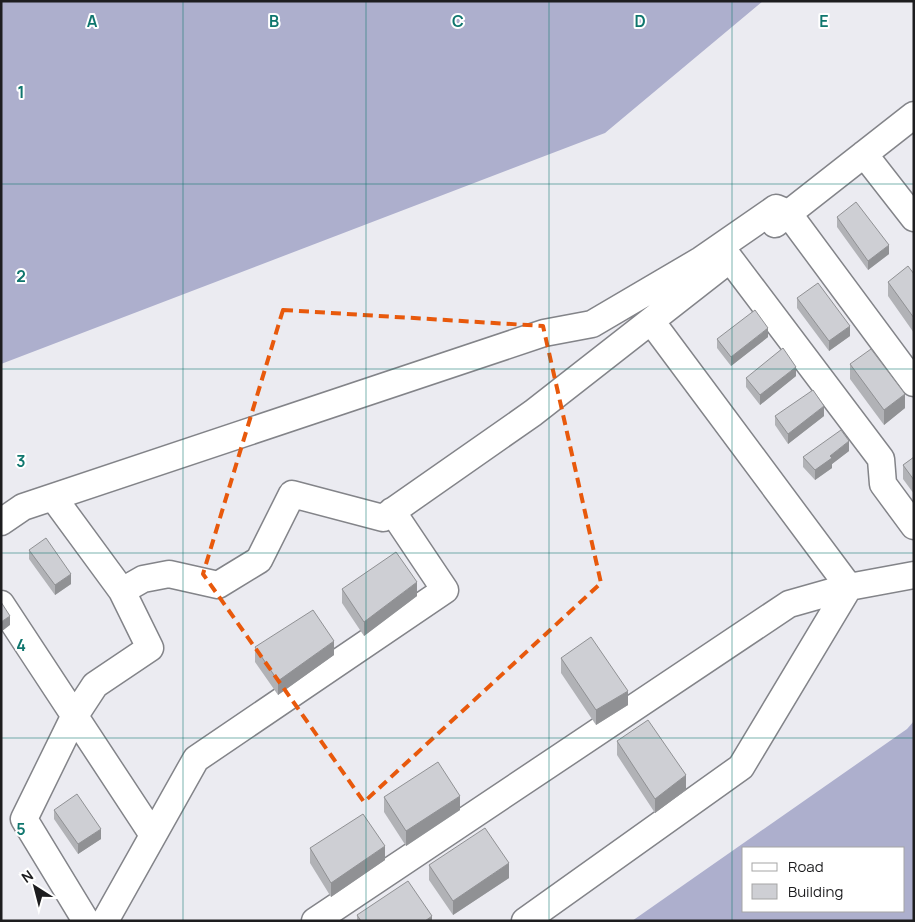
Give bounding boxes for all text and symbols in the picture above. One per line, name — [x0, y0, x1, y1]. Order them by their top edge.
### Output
text: A — [87, 10, 98, 32]
text: B — [269, 10, 279, 32]
text: C — [452, 10, 464, 32]
text: D — [634, 10, 646, 32]
text: E — [819, 10, 829, 32]
text: 1 — [17, 81, 25, 103]
text: 2 — [16, 265, 26, 287]
text: 3 — [16, 450, 26, 472]
text: 4 — [16, 634, 26, 656]
text: 5 — [16, 818, 26, 840]
legend — [742, 847, 905, 912]
text: Road — [788, 856, 824, 877]
north arrow — [10, 862, 60, 912]
text: N — [17, 865, 37, 887]
text: Building — [788, 881, 843, 902]

